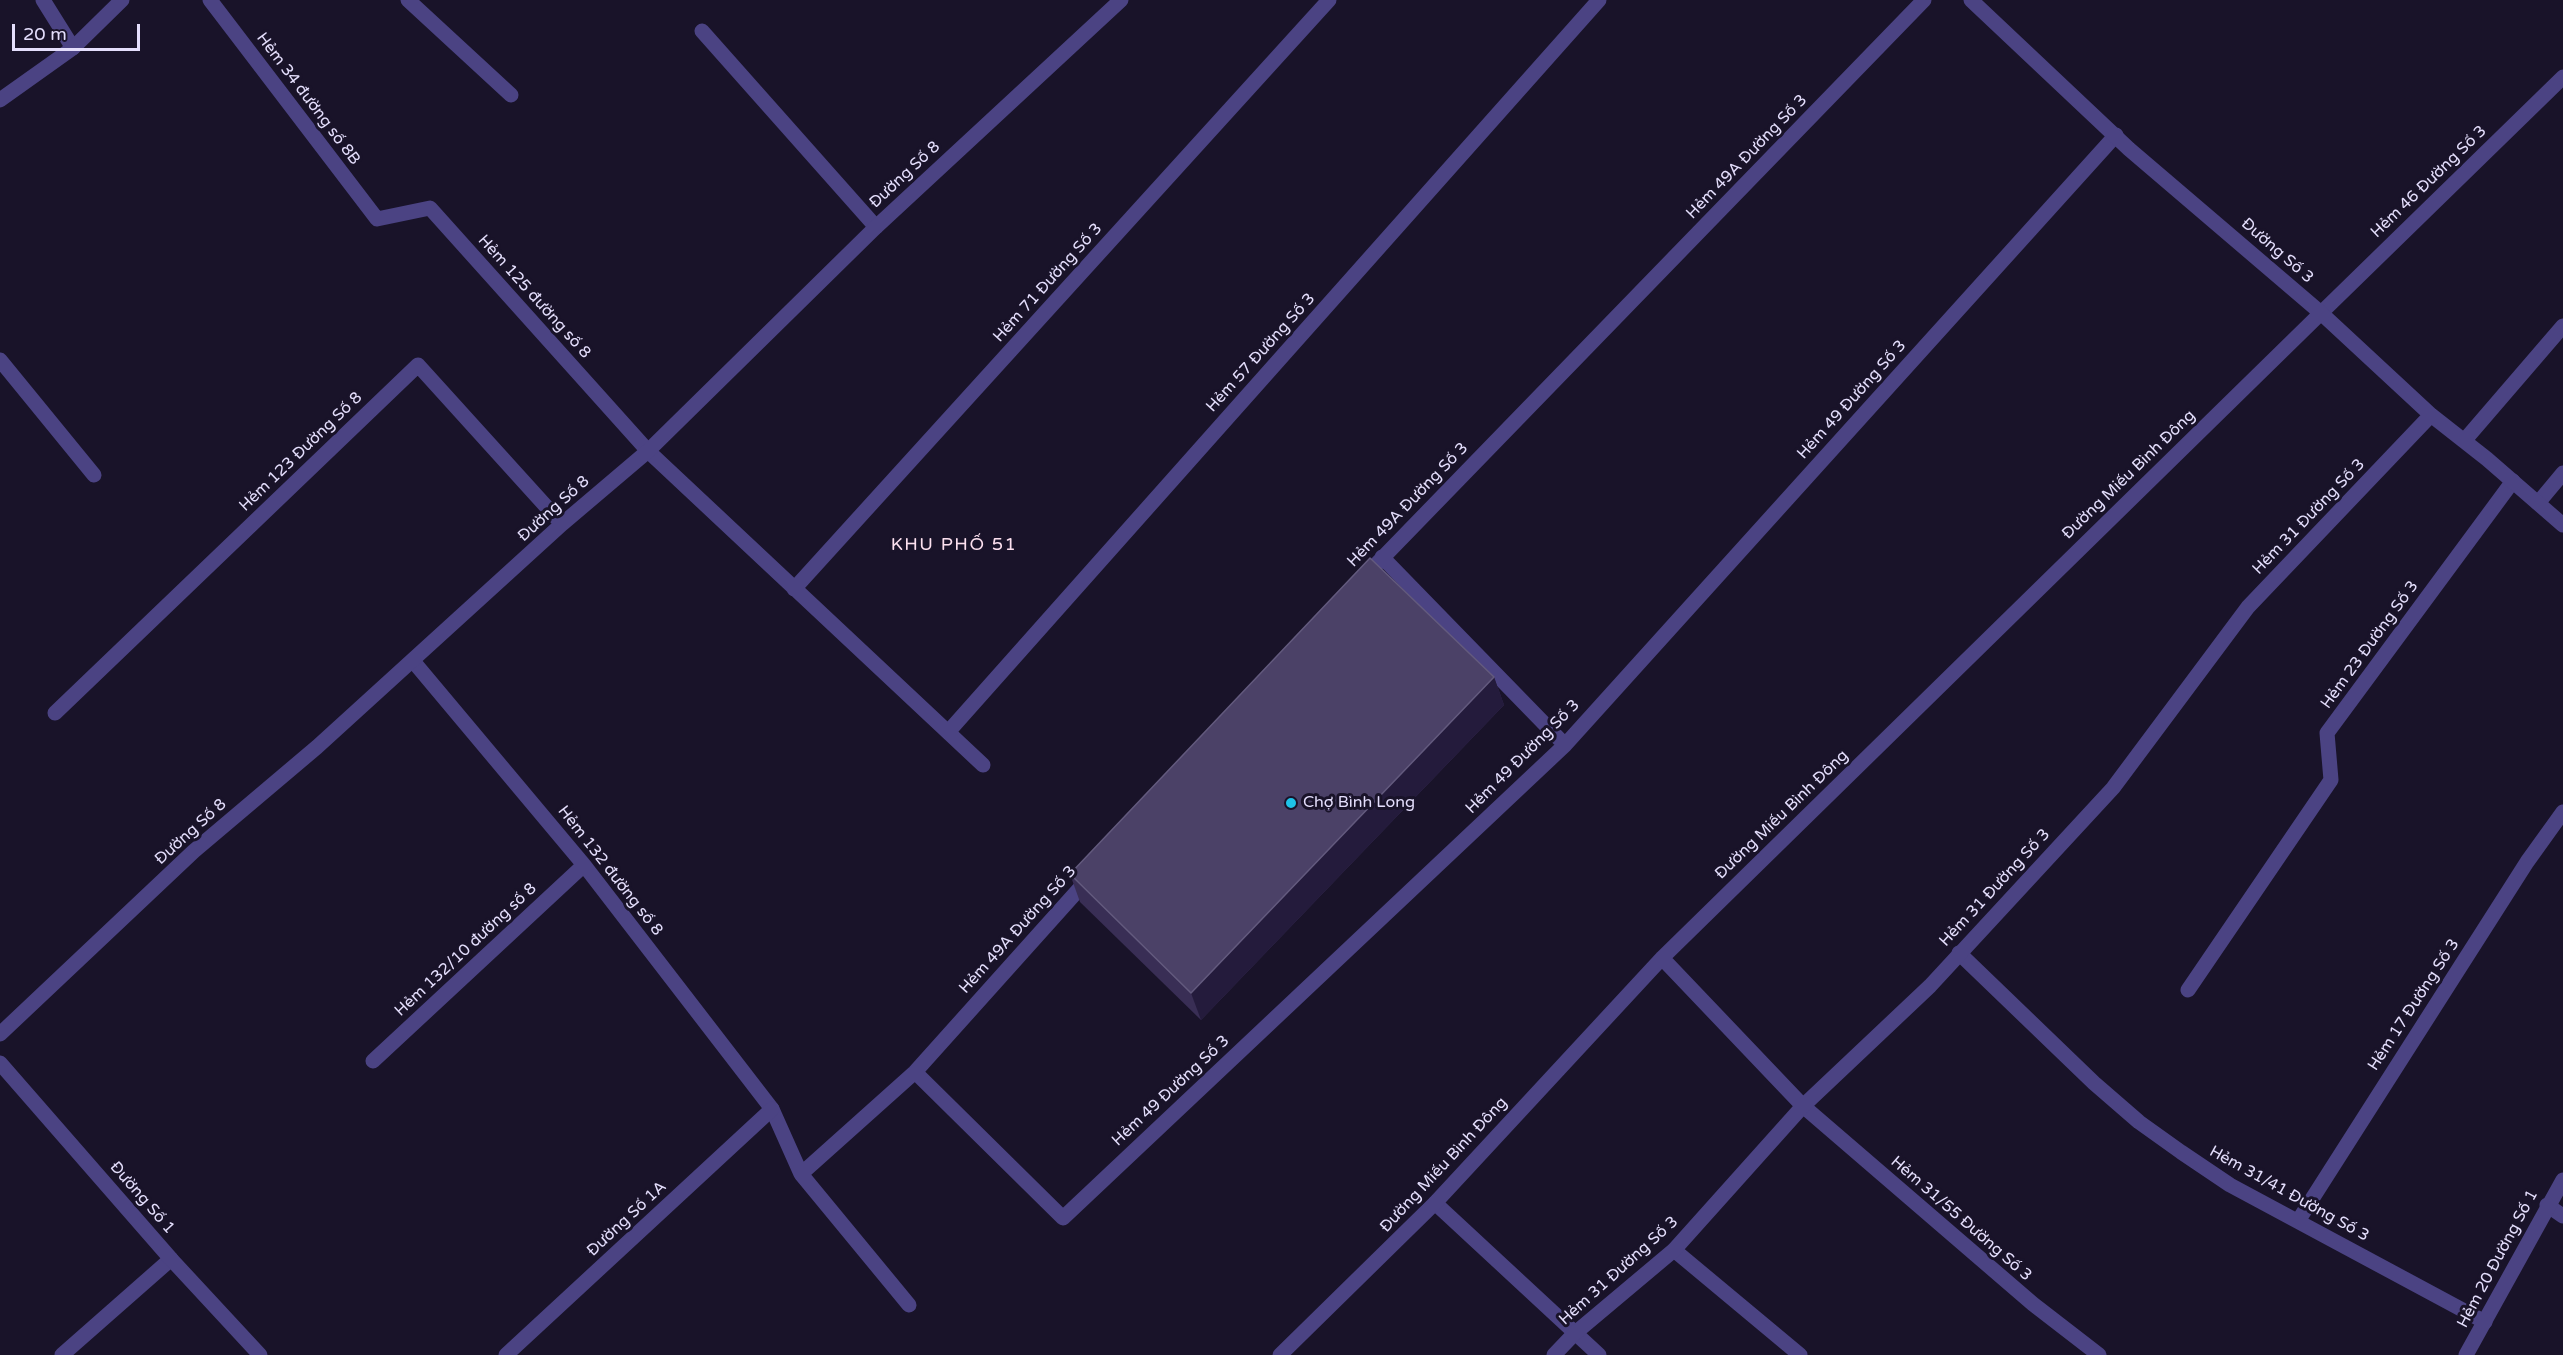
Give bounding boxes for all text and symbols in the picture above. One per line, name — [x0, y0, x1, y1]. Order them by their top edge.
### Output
scale bar — [15, 12, 142, 50]
text: 20 m — [23, 23, 67, 45]
street label: Hẻm 34 đường số 8B — [252, 29, 364, 169]
street label: Hẻm 49A Đường Số 3 — [1683, 91, 1811, 223]
street label: Hẻm 46 Đường Số 3 — [2367, 122, 2491, 242]
street label: Đường Số 8 — [866, 137, 944, 213]
street label: Đường Số 3 — [2237, 214, 2317, 288]
street label: Hẻm 71 Đường Số 3 — [990, 220, 1106, 346]
street label: Hẻm 125 đường số 8 — [474, 231, 594, 363]
street label: Hẻm 57 Đường Số 3 — [1203, 290, 1319, 416]
street label: Hẻm 49 Đường Số 3 — [1794, 337, 1910, 463]
street label: Hẻm 123 Đường Số 8 — [236, 388, 366, 516]
street label: Đường Miếu Bình Đông — [2058, 406, 2200, 544]
street label: Hẻm 49A Đường Số 3 — [1344, 439, 1472, 571]
street label: Hẻm 31 Đường Số 3 — [2249, 455, 2369, 579]
street label: Đường Số 8 — [514, 472, 594, 546]
district label: KHU PHỐ 51 — [891, 534, 1017, 556]
street label: Hẻm 23 Đường Số 3 — [2317, 577, 2423, 713]
street label: Hẻm 49 Đường Số 3 — [1462, 696, 1584, 818]
street label: Đường Miếu Bình Đông — [1711, 746, 1853, 884]
place label: Chợ Bình Long — [1303, 793, 1415, 813]
street label: Đường Số 8 — [151, 795, 231, 869]
marker: Chợ Bình Long — [1284, 796, 1298, 810]
street label: Hẻm 132 đường số 8 — [553, 802, 667, 940]
street label: Hẻm 31 Đường Số 3 — [1936, 825, 2054, 951]
street label: Hẻm 49A Đường Số 3 — [956, 862, 1080, 998]
street label: Hẻm 132/10 đường số 8 — [391, 879, 541, 1021]
street label: Hẻm 17 Đường Số 3 — [2364, 935, 2464, 1075]
street label: Hẻm 49 Đường Số 3 — [1108, 1032, 1234, 1150]
street label: Đường Miếu Bình Đông — [1376, 1093, 1512, 1237]
street label: Hẻm 31/41 Đường Số 3 — [2206, 1142, 2372, 1246]
street label: Hẻm 31/55 Đường Số 3 — [1887, 1153, 2035, 1285]
street label: Đường Số 1 — [105, 1158, 179, 1238]
street label: Đường Số 1A — [583, 1177, 671, 1261]
street label: Hẻm 20 Đường Số 1 — [2454, 1187, 2542, 1331]
street label: Hẻm 31 Đường Số 3 — [1556, 1213, 1682, 1329]

